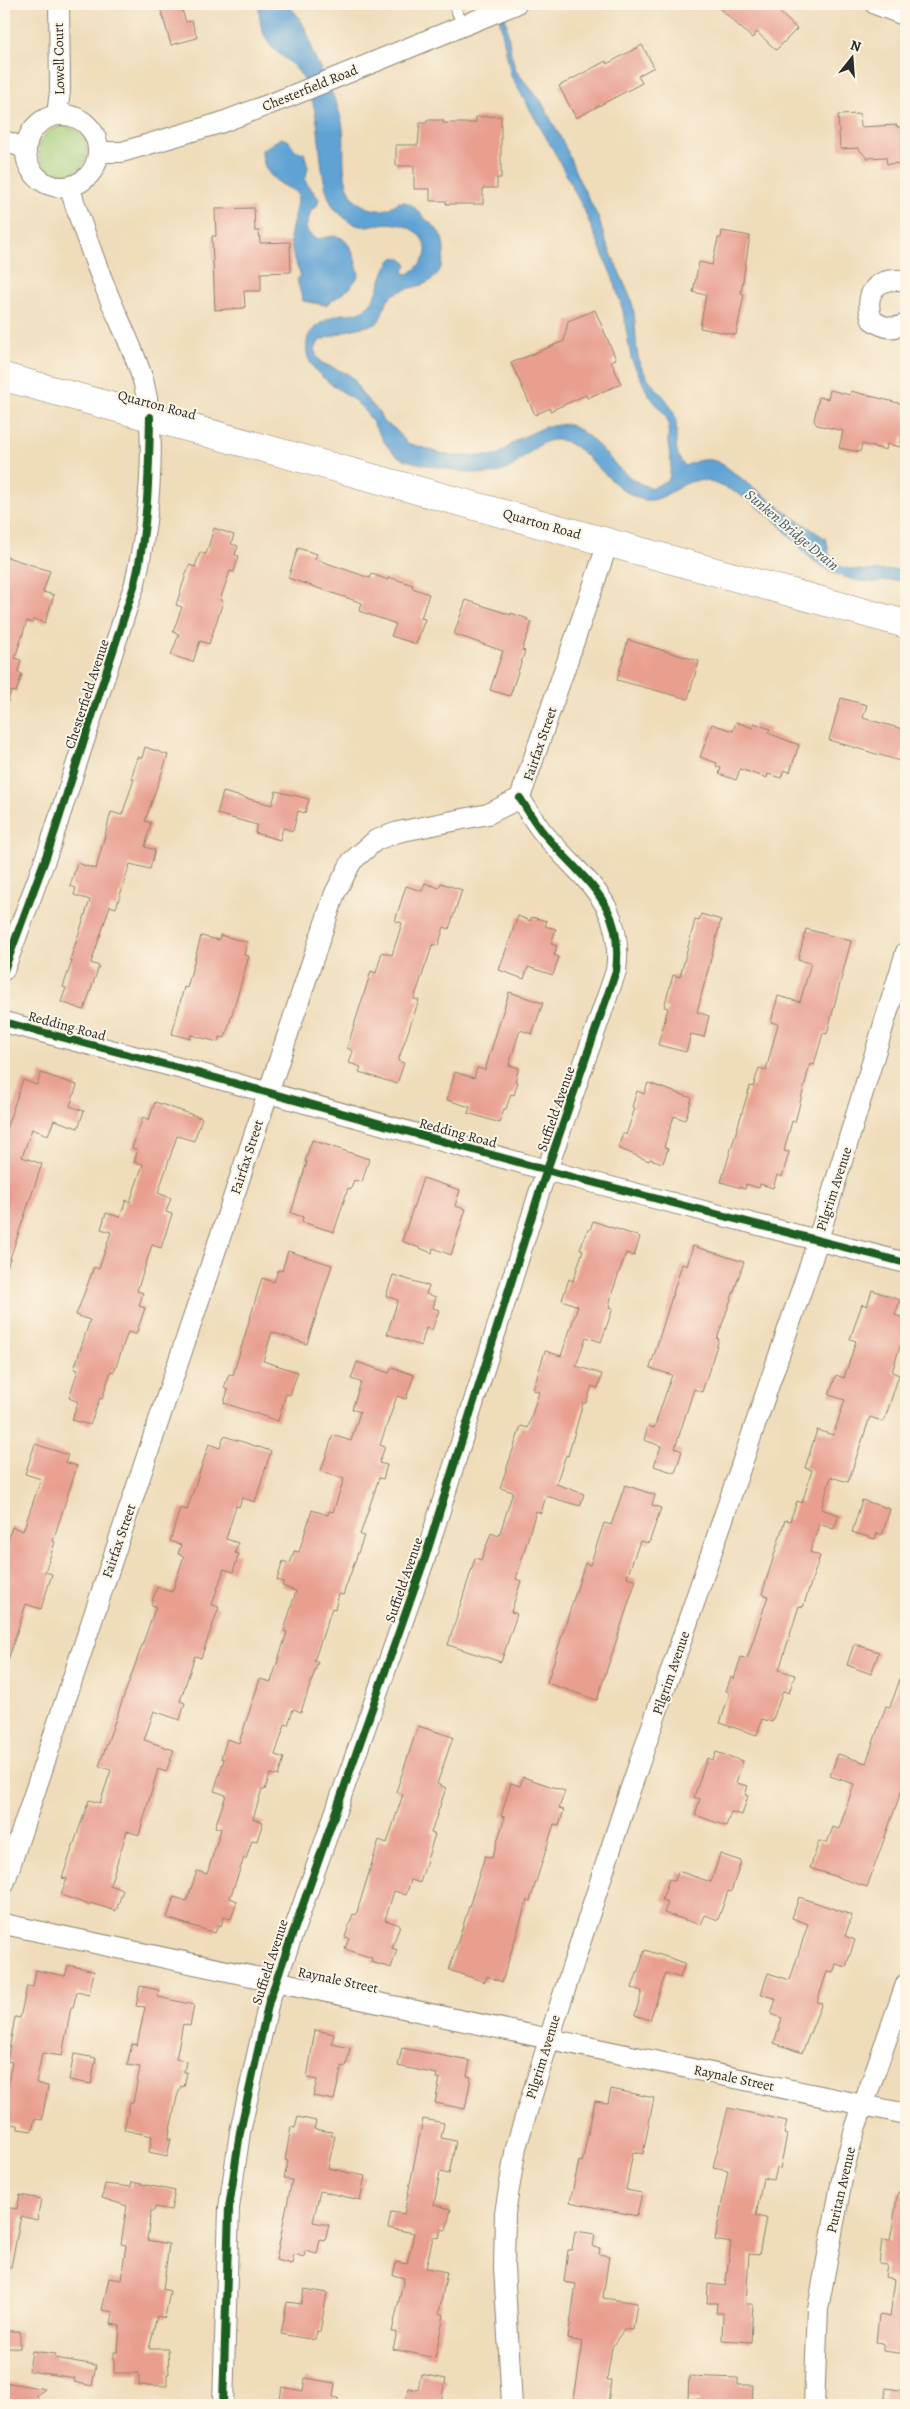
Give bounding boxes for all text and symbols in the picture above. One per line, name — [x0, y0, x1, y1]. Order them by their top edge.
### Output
street label: Lowell Court — [49, 22, 69, 95]
north arrow — [828, 32, 878, 82]
text: N — [848, 35, 863, 57]
street label: Chesterfield Road — [259, 60, 361, 116]
street label: Quarton Road — [116, 385, 199, 425]
water label: Sunken Bridge Drain — [741, 485, 843, 575]
street label: Quarton Road — [501, 504, 584, 544]
street label: Chesterfield Avenue — [60, 637, 114, 751]
street label: Fairfax Street — [518, 704, 562, 784]
street label: Redding Road — [26, 1006, 109, 1046]
street label: Suffield Avenue — [533, 1064, 579, 1154]
street label: Redding Road — [417, 1113, 500, 1153]
street label: Fairfax Street — [226, 1117, 268, 1197]
street label: Pilgrim Avenue — [811, 1145, 857, 1233]
street label: Fairfax Street — [97, 1501, 141, 1581]
street label: Suffield Avenue — [381, 1535, 427, 1625]
street label: Pilgrim Avenue — [648, 1629, 694, 1717]
street label: Suffield Avenue — [247, 1917, 293, 2007]
street label: Raynale Street — [296, 1962, 380, 1998]
street label: Pilgrim Avenue — [521, 2012, 565, 2102]
street label: Raynale Street — [692, 2060, 776, 2096]
street label: Puritan Avenue — [822, 2145, 860, 2235]

